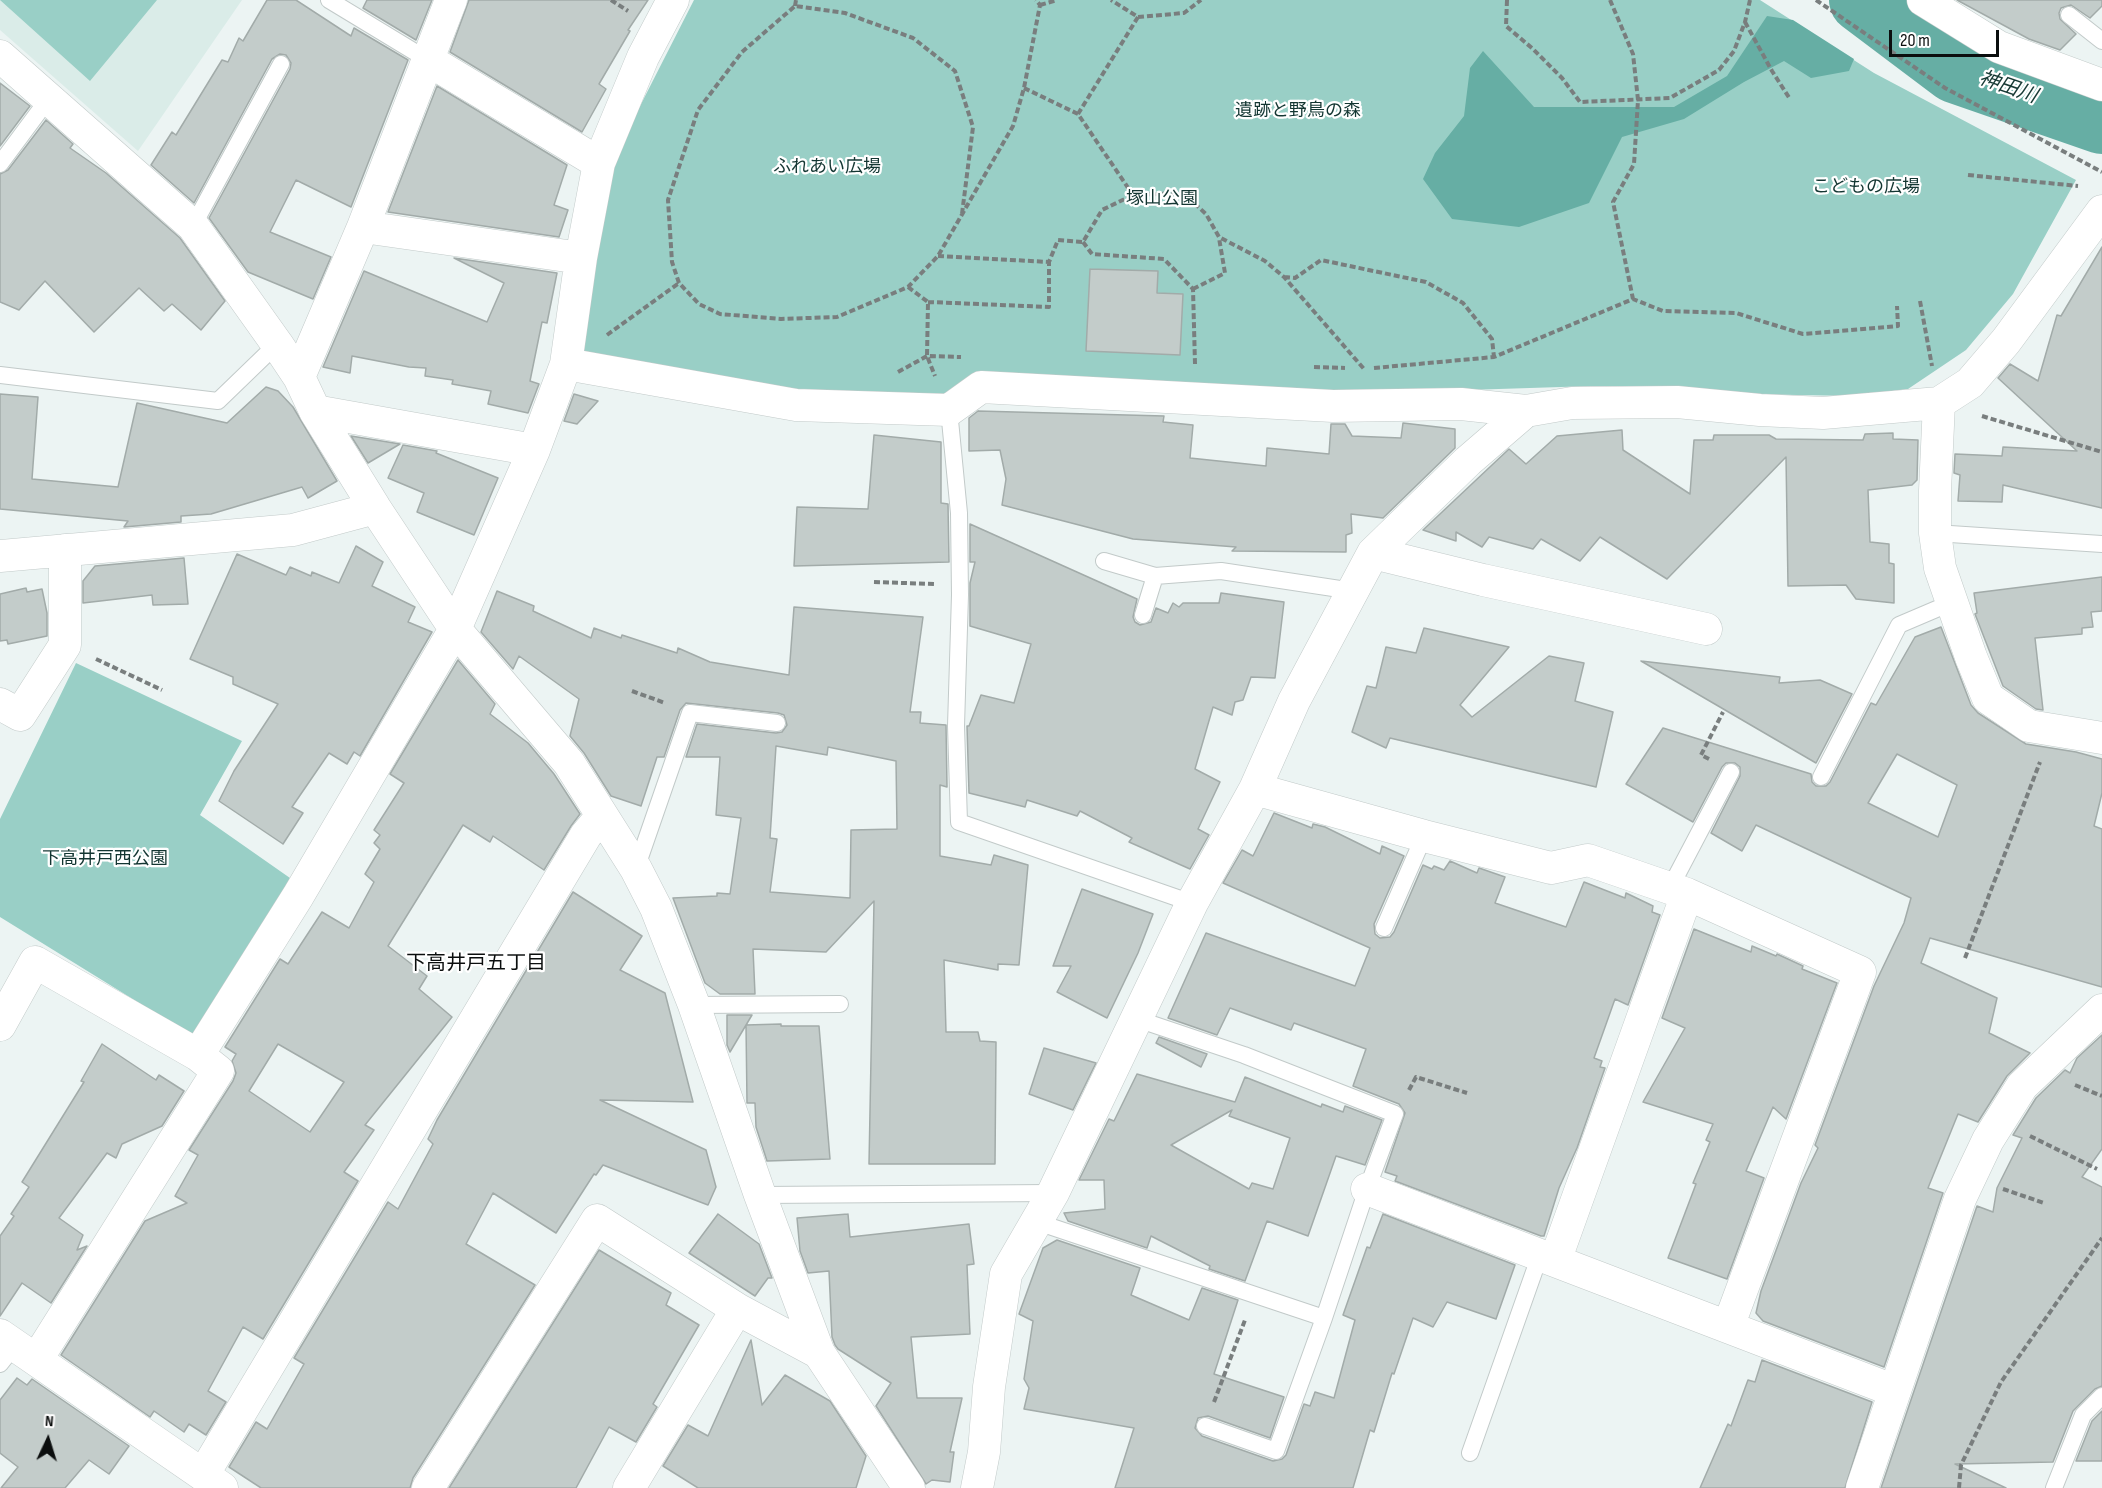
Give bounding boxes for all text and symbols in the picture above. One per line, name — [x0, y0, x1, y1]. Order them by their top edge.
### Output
scale bar — [1892, 18, 2002, 56]
text: 20 m — [1900, 30, 1930, 51]
water label: 神田川 — [1976, 67, 2040, 109]
park label: 遺跡と野鳥の森 — [1235, 100, 1361, 122]
park label: ふれあい広場 — [773, 156, 881, 178]
park label: こどもの広場 — [1812, 176, 1920, 198]
park label: 塚山公園 — [1126, 188, 1198, 210]
park label: 下高井戸西公園 — [42, 848, 168, 870]
district label: 下高井戸五丁目 — [406, 952, 546, 976]
north arrow — [18, 1410, 78, 1470]
text: N — [44, 1412, 54, 1431]

